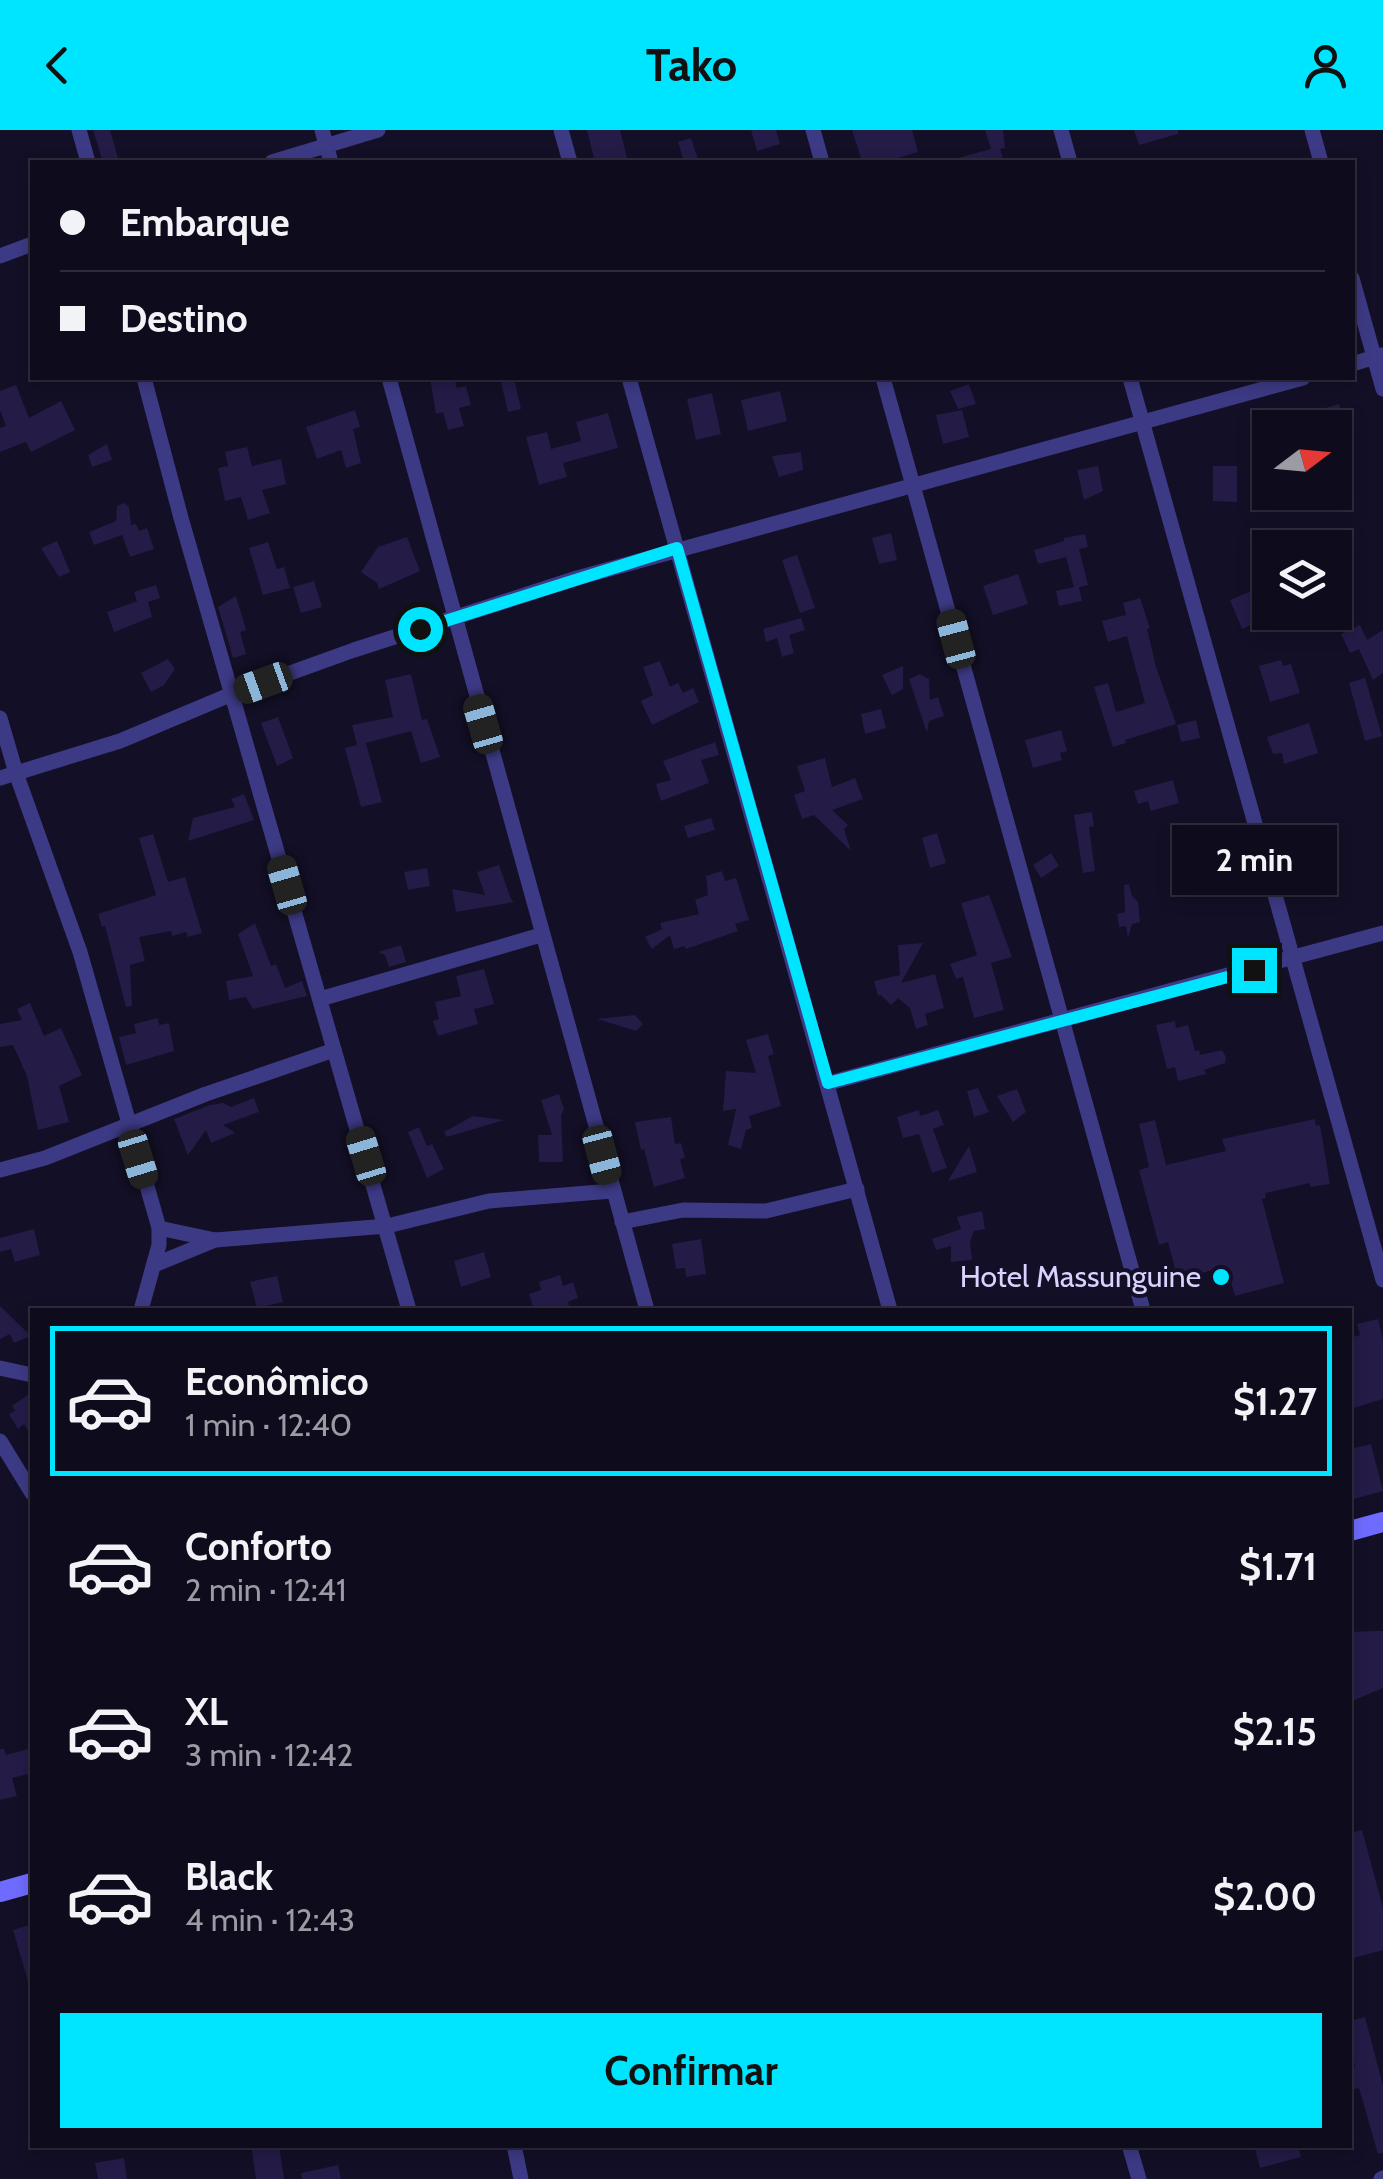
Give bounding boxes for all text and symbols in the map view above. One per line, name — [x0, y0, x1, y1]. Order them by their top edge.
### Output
icon: back — [30, 38, 85, 93]
text: Tako — [646, 38, 737, 92]
icon: person — [1298, 38, 1353, 93]
text: Embarque — [120, 199, 290, 246]
text: Destino — [120, 295, 248, 342]
north arrow — [1252, 410, 1352, 510]
map controls — [1252, 410, 1352, 630]
button: layers — [1252, 530, 1352, 630]
car — [934, 606, 978, 672]
route start — [398, 607, 443, 652]
car — [230, 659, 296, 707]
car — [460, 691, 506, 757]
callout: 2 min — [1172, 825, 1336, 895]
text: 2 min — [1216, 840, 1293, 879]
car — [264, 852, 310, 918]
route end — [1232, 948, 1277, 993]
car — [580, 1122, 624, 1188]
car — [343, 1123, 389, 1189]
car — [115, 1126, 161, 1192]
place label: Hotel Massunguine — [960, 1258, 1201, 1295]
marker: Hotel Massunguine — [1210, 1266, 1232, 1288]
icon: car — [65, 1356, 155, 1446]
text: Econômico — [185, 1358, 369, 1405]
text: $1.27 — [1233, 1378, 1317, 1425]
text: 1 min · 12:40 — [185, 1405, 352, 1444]
icon: car — [65, 1521, 155, 1611]
text: Conforto — [185, 1523, 332, 1570]
text: $1.71 — [1239, 1543, 1317, 1590]
text: 2 min · 12:41 — [185, 1570, 347, 1609]
icon: car — [65, 1686, 155, 1776]
text: XL — [185, 1688, 228, 1735]
text: $2.15 — [1233, 1708, 1317, 1755]
text: 3 min · 12:42 — [185, 1735, 353, 1774]
icon: car — [65, 1851, 155, 1941]
text: Black — [185, 1853, 273, 1900]
text: $2.00 — [1213, 1873, 1317, 1920]
text: 4 min · 12:43 — [185, 1900, 355, 1939]
button: Confirmar — [60, 2013, 1322, 2128]

